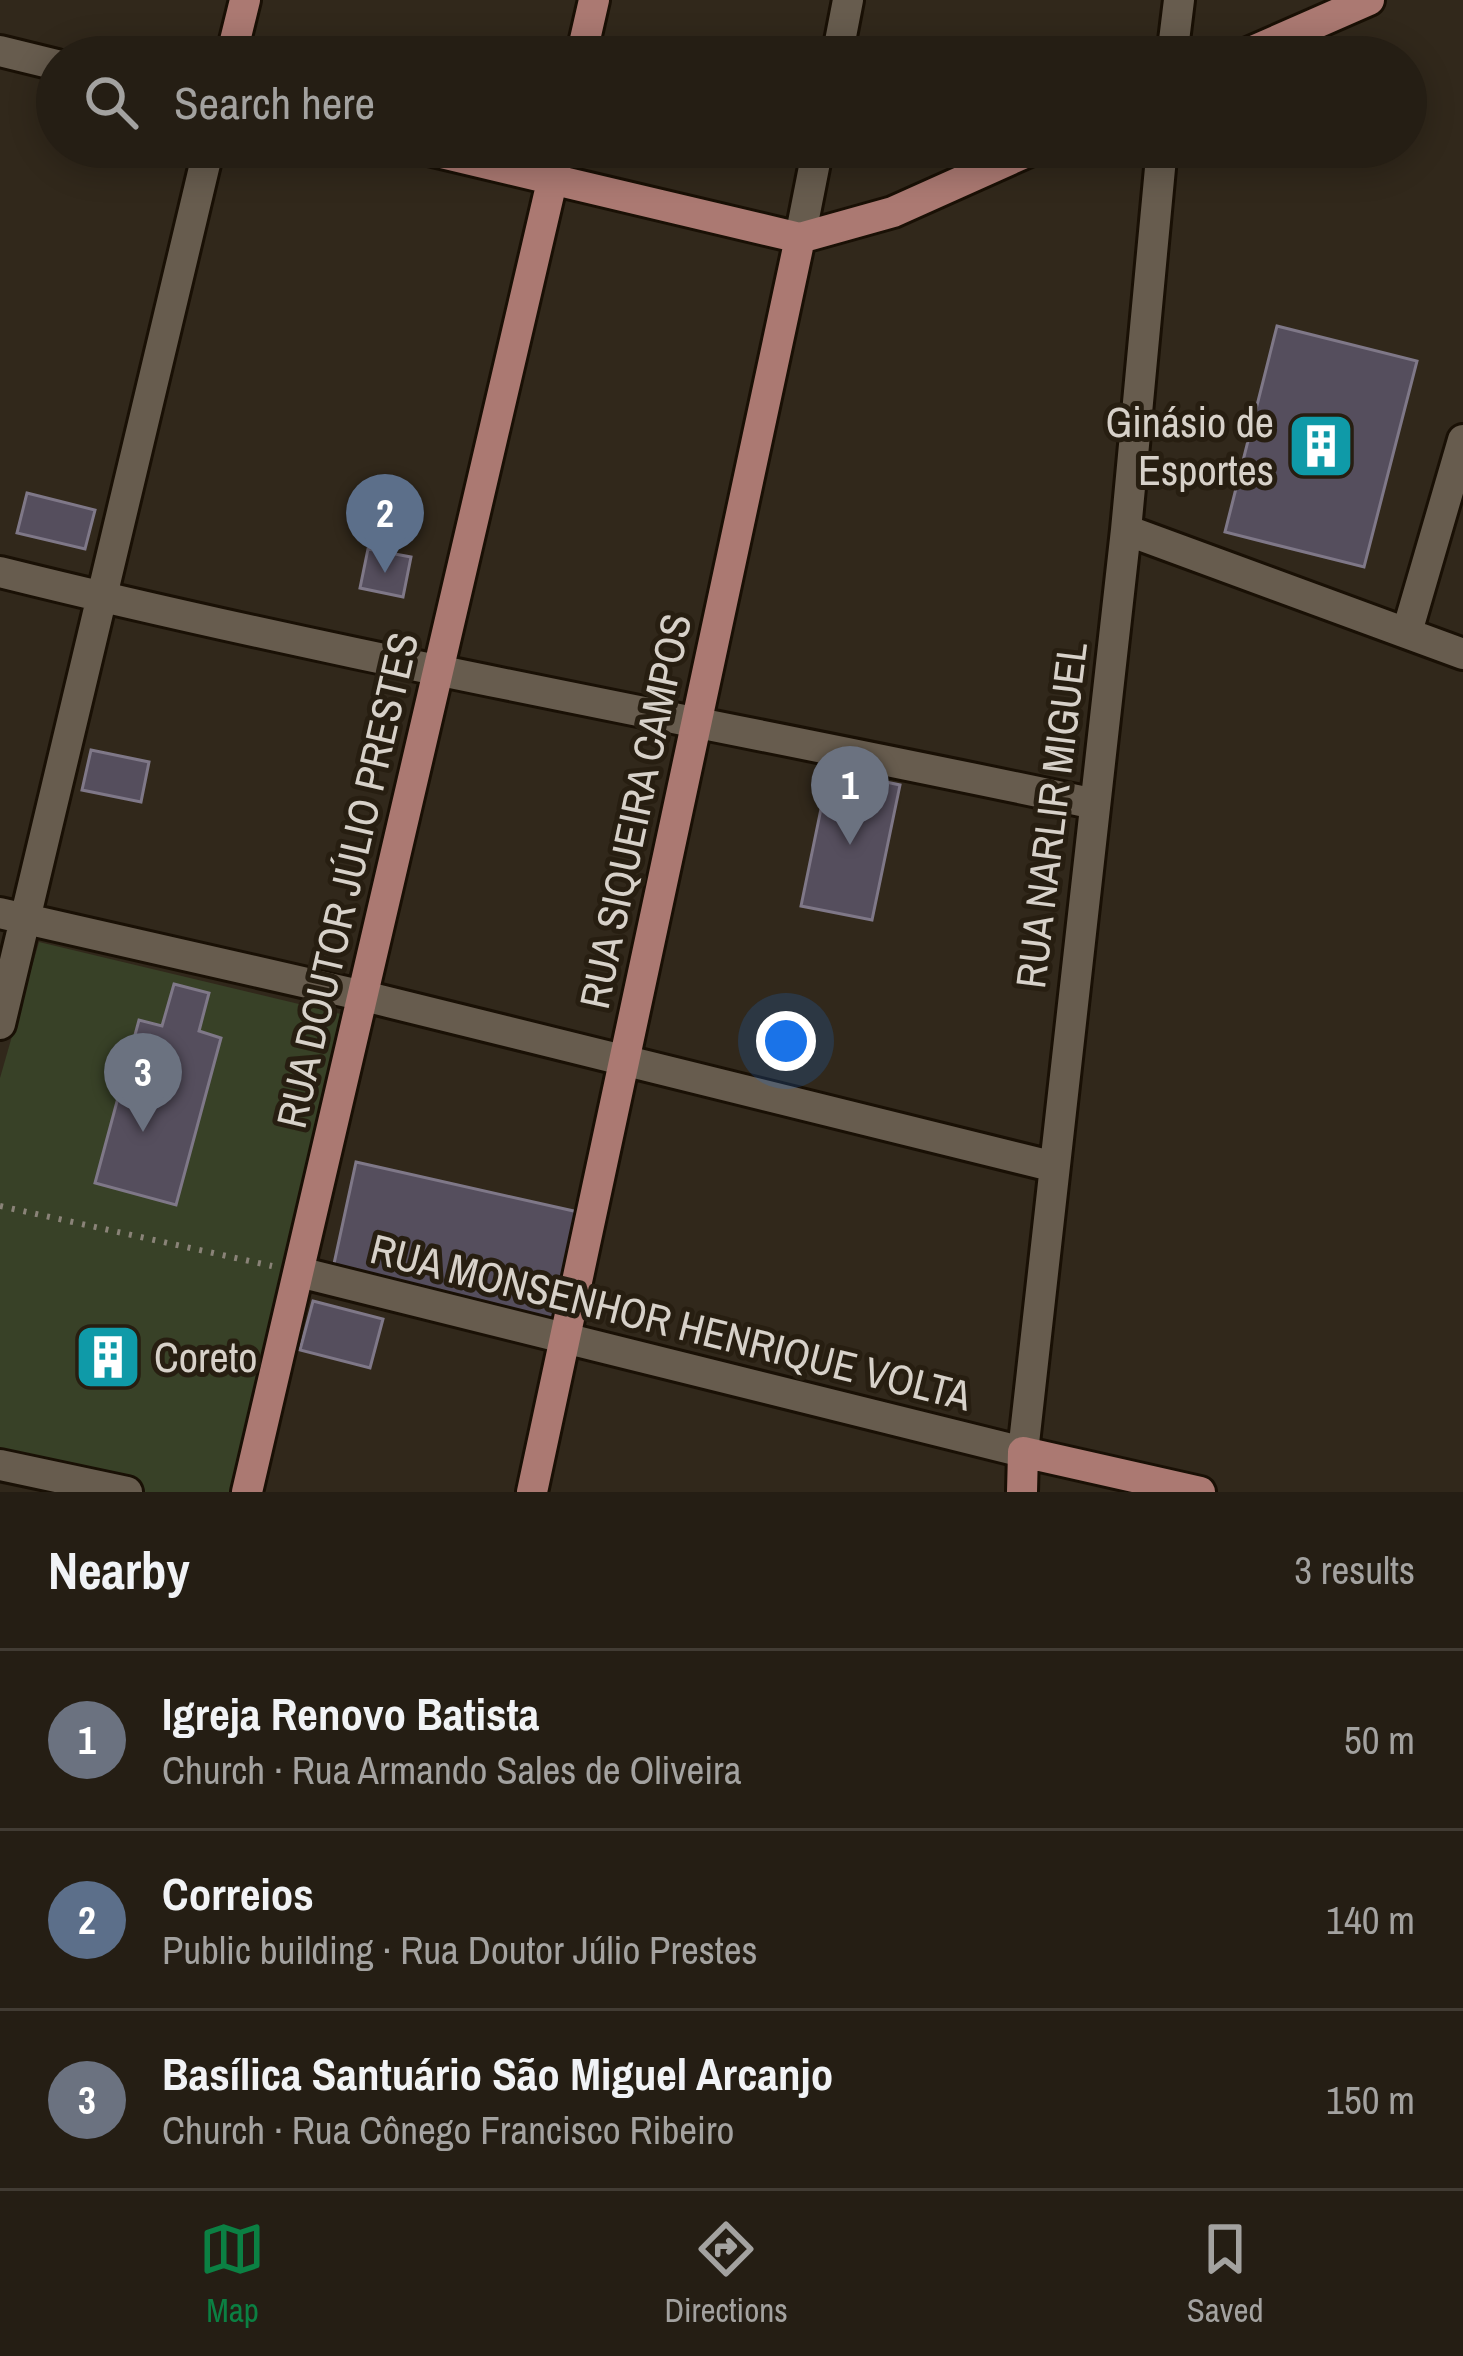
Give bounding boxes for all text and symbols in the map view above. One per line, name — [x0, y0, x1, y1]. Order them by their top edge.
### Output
search box — [36, 36, 1427, 168]
icon: search — [78, 69, 144, 135]
text: Search here — [174, 72, 375, 133]
place label: Ginásio de Esportes — [1105, 394, 1274, 498]
building icon: Ginásio de Esportes — [1286, 411, 1356, 481]
pin: 2 — [346, 474, 424, 573]
street label: RUA SIQUEIRA CAMPOS — [566, 609, 704, 1013]
street label: RUA DOUTOR JÚLIO PRESTES — [263, 627, 431, 1133]
street label: RUA NARLIR MIGUEL — [1002, 639, 1100, 991]
pin: 1 — [811, 746, 889, 845]
your location — [756, 1011, 816, 1071]
pin: 3 — [104, 1033, 182, 1132]
street label: RUA MONSENHOR HENRIQUE VOLTA — [365, 1220, 978, 1424]
building icon: Coreto — [73, 1322, 143, 1392]
place label: Coreto — [154, 1329, 257, 1385]
text: Nearby — [48, 1536, 190, 1605]
text: 3 results — [1294, 1544, 1415, 1596]
text: Igreja Renovo Batista — [162, 1683, 539, 1744]
text: 1 — [78, 1714, 96, 1766]
text: 50 m — [1344, 1714, 1415, 1766]
text: Church · Rua Armando Sales de Oliveira — [162, 1744, 742, 1796]
text: Correios — [162, 1863, 314, 1924]
text: 2 — [78, 1894, 96, 1946]
text: 140 m — [1326, 1894, 1415, 1946]
text: Public building · Rua Doutor Júlio Prestes — [162, 1924, 758, 1976]
text: Basílica Santuário São Miguel Arcanjo — [162, 2043, 833, 2104]
text: 3 — [78, 2074, 96, 2126]
text: 150 m — [1326, 2074, 1415, 2126]
text: Church · Rua Cônego Francisco Ribeiro — [162, 2104, 734, 2156]
tab: Map — [199, 2216, 265, 2332]
tab: Directions — [664, 2216, 788, 2332]
tab: Saved — [1187, 2216, 1263, 2332]

